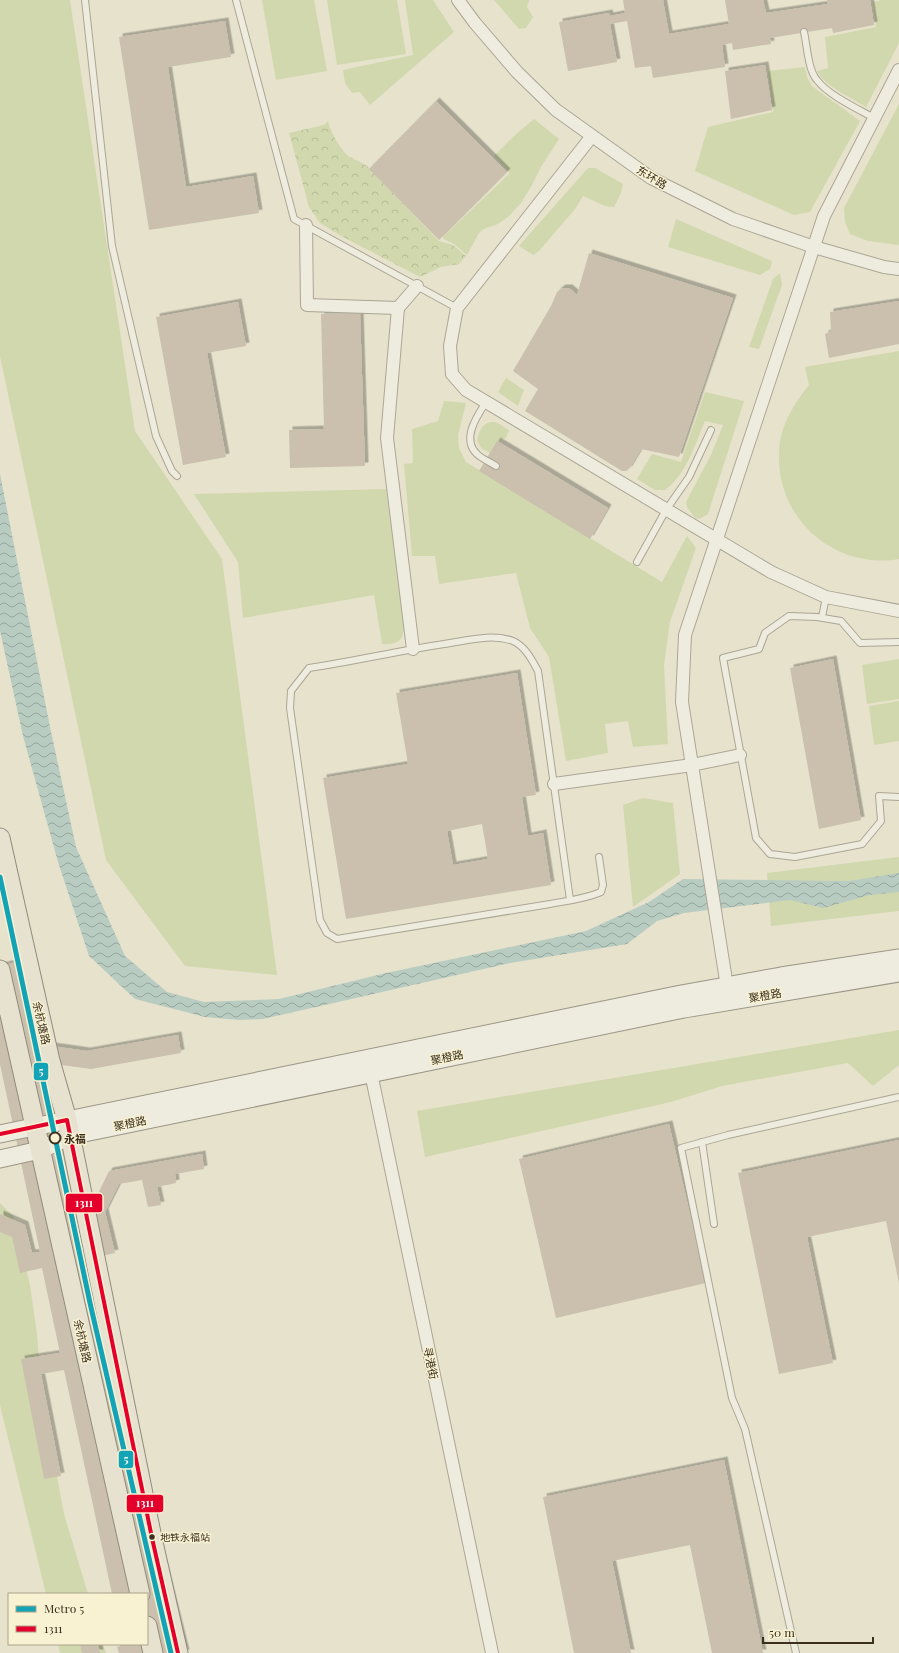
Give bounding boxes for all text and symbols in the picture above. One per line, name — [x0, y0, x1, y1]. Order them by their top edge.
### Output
street label: 东环路 — [634, 162, 670, 192]
street label: 聚橙路 — [747, 985, 783, 1005]
street label: 余杭塘路 — [30, 1000, 54, 1046]
street label: 聚橙路 — [429, 1046, 465, 1068]
line badge: 5 — [33, 1062, 49, 1081]
text: 5 — [38, 1063, 44, 1078]
street label: 聚橙路 — [112, 1112, 148, 1134]
marker: 永福 — [48, 1131, 62, 1145]
place label: 永福 — [64, 1131, 86, 1146]
line badge: 1311 — [65, 1193, 103, 1213]
text: 1311 — [75, 1195, 93, 1210]
street label: 余杭塘路 — [71, 1318, 95, 1364]
street label: 寻港街 — [420, 1345, 442, 1381]
line badge: 5 — [118, 1450, 134, 1469]
text: 5 — [123, 1451, 129, 1466]
line badge: 1311 — [126, 1494, 164, 1513]
text: 1311 — [136, 1495, 154, 1510]
place label: 地铁永福站 — [160, 1530, 210, 1544]
marker: 地铁永福站 — [147, 1532, 157, 1542]
legend — [8, 1593, 148, 1645]
text: Metro 5 — [44, 1600, 84, 1616]
scale bar — [763, 1619, 873, 1645]
text: 1311 — [44, 1620, 63, 1636]
text: 50 m — [769, 1624, 795, 1640]

